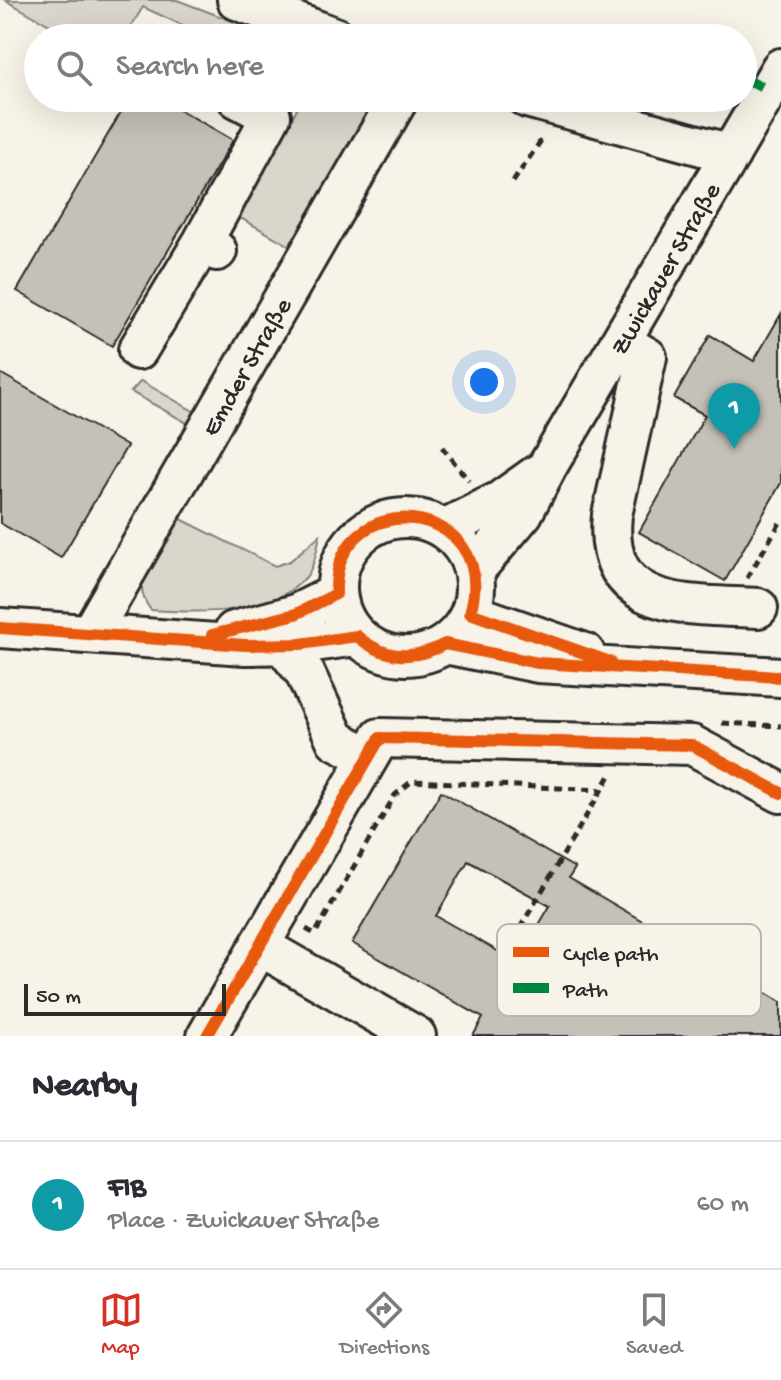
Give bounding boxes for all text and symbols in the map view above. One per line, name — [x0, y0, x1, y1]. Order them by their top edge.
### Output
search box — [24, 24, 757, 112]
icon: search — [52, 46, 96, 90]
text: Search here — [116, 51, 264, 86]
street label: Zwickauer Straße — [606, 178, 730, 362]
street label: Emder Straße — [197, 293, 301, 443]
your location — [464, 362, 504, 402]
pin: 1 — [708, 383, 760, 449]
legend — [497, 924, 761, 1016]
text: Cycle path — [563, 943, 659, 969]
text: Path — [562, 979, 608, 1005]
scale bar — [24, 980, 226, 1016]
text: 50 m — [36, 985, 81, 1011]
text: Nearby — [32, 1068, 137, 1108]
text: FIB — [108, 1172, 146, 1207]
text: 1 — [53, 1190, 63, 1221]
text: 60 m — [696, 1190, 749, 1221]
text: Place · Zwickauer Straße — [108, 1207, 379, 1238]
tab: Map — [99, 1288, 143, 1362]
tab: Directions — [340, 1288, 429, 1362]
tab: Saved — [626, 1288, 682, 1362]

